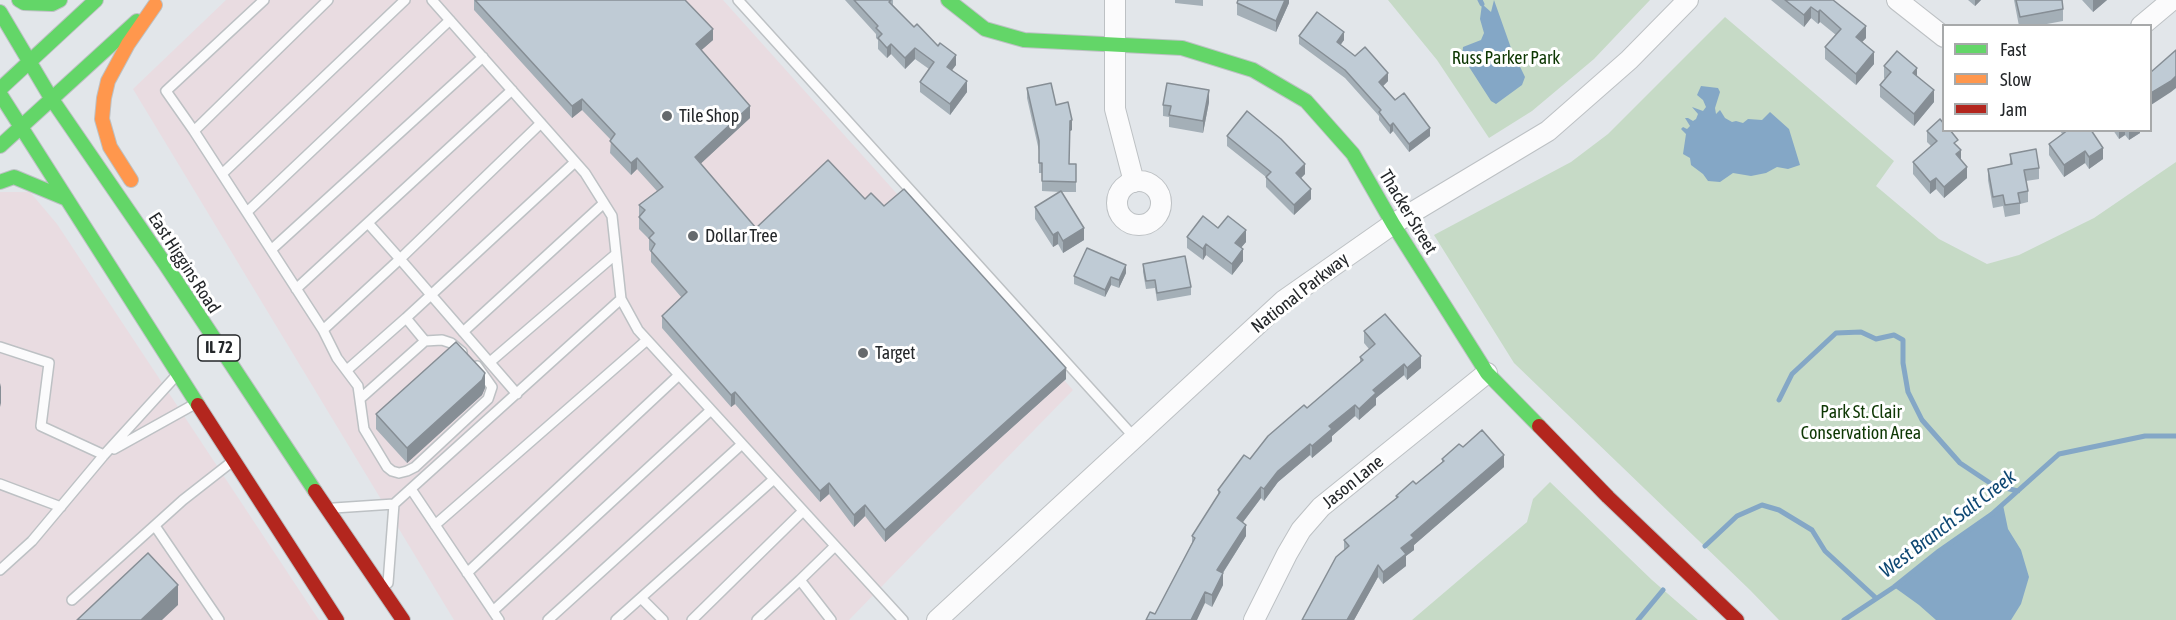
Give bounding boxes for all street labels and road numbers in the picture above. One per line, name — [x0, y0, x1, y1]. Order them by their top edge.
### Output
street label: Thacker Street — [1374, 166, 1442, 258]
street label: East Higgins Road — [143, 209, 225, 317]
street label: National Parkway — [1247, 248, 1353, 338]
road number: IL 72 — [198, 335, 240, 361]
street label: Jason Lane — [1318, 451, 1388, 513]

